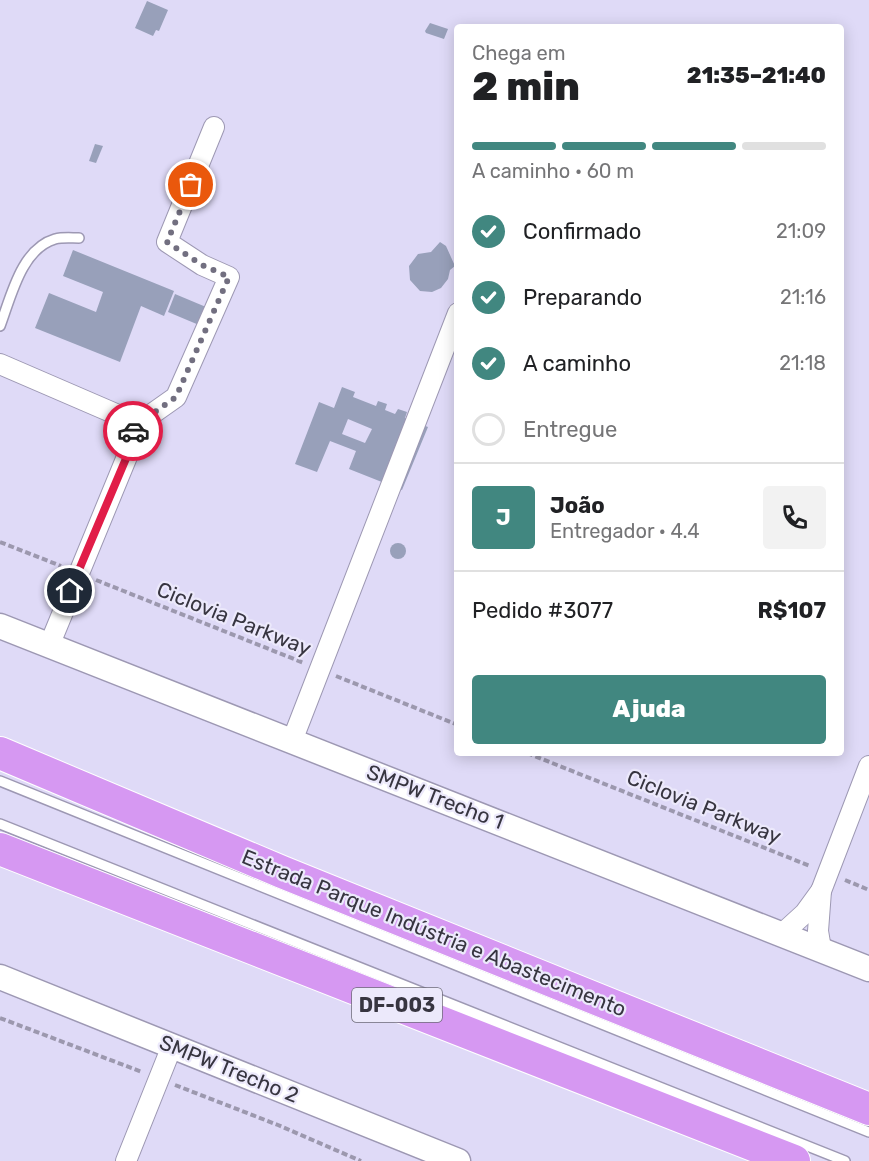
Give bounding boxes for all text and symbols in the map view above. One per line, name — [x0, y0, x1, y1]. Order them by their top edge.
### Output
text: Chega em — [472, 41, 566, 65]
text: 21:35–21:40 — [687, 62, 826, 89]
text: 2 min — [472, 64, 580, 110]
pin — [165, 159, 216, 210]
text: A caminho · 60 m — [472, 159, 634, 183]
icon: bag — [174, 168, 207, 201]
icon: check — [472, 215, 505, 248]
text: Confirmado — [523, 218, 641, 245]
text: 21:09 — [776, 219, 826, 243]
icon: check — [472, 281, 505, 314]
text: Preparando — [523, 284, 642, 311]
text: 21:16 — [780, 285, 826, 309]
icon: check — [472, 347, 505, 380]
text: A caminho — [523, 350, 631, 377]
text: 21:18 — [779, 351, 826, 375]
courier — [103, 401, 163, 461]
icon: car — [117, 415, 150, 448]
text: Entregue — [523, 416, 617, 443]
button: phone — [763, 486, 826, 549]
text: João — [550, 492, 605, 519]
text: J — [496, 504, 511, 531]
text: Entregador · 4.4 — [550, 519, 700, 543]
pin — [44, 565, 95, 616]
icon: home — [53, 574, 86, 607]
street label: Ciclovia Parkway — [153, 576, 315, 661]
text: Pedido #3077 — [472, 597, 613, 624]
text: R$107 — [758, 597, 826, 624]
button: Ajuda — [472, 675, 826, 744]
street label: SMPW Trecho 1 — [363, 759, 507, 834]
street label: Ciclovia Parkway — [623, 764, 785, 849]
street label: Estrada Parque Indústria e Abastecimento — [238, 844, 630, 1021]
road number: DF-003 — [352, 988, 442, 1022]
street label: SMPW Trecho 2 — [156, 1029, 303, 1108]

